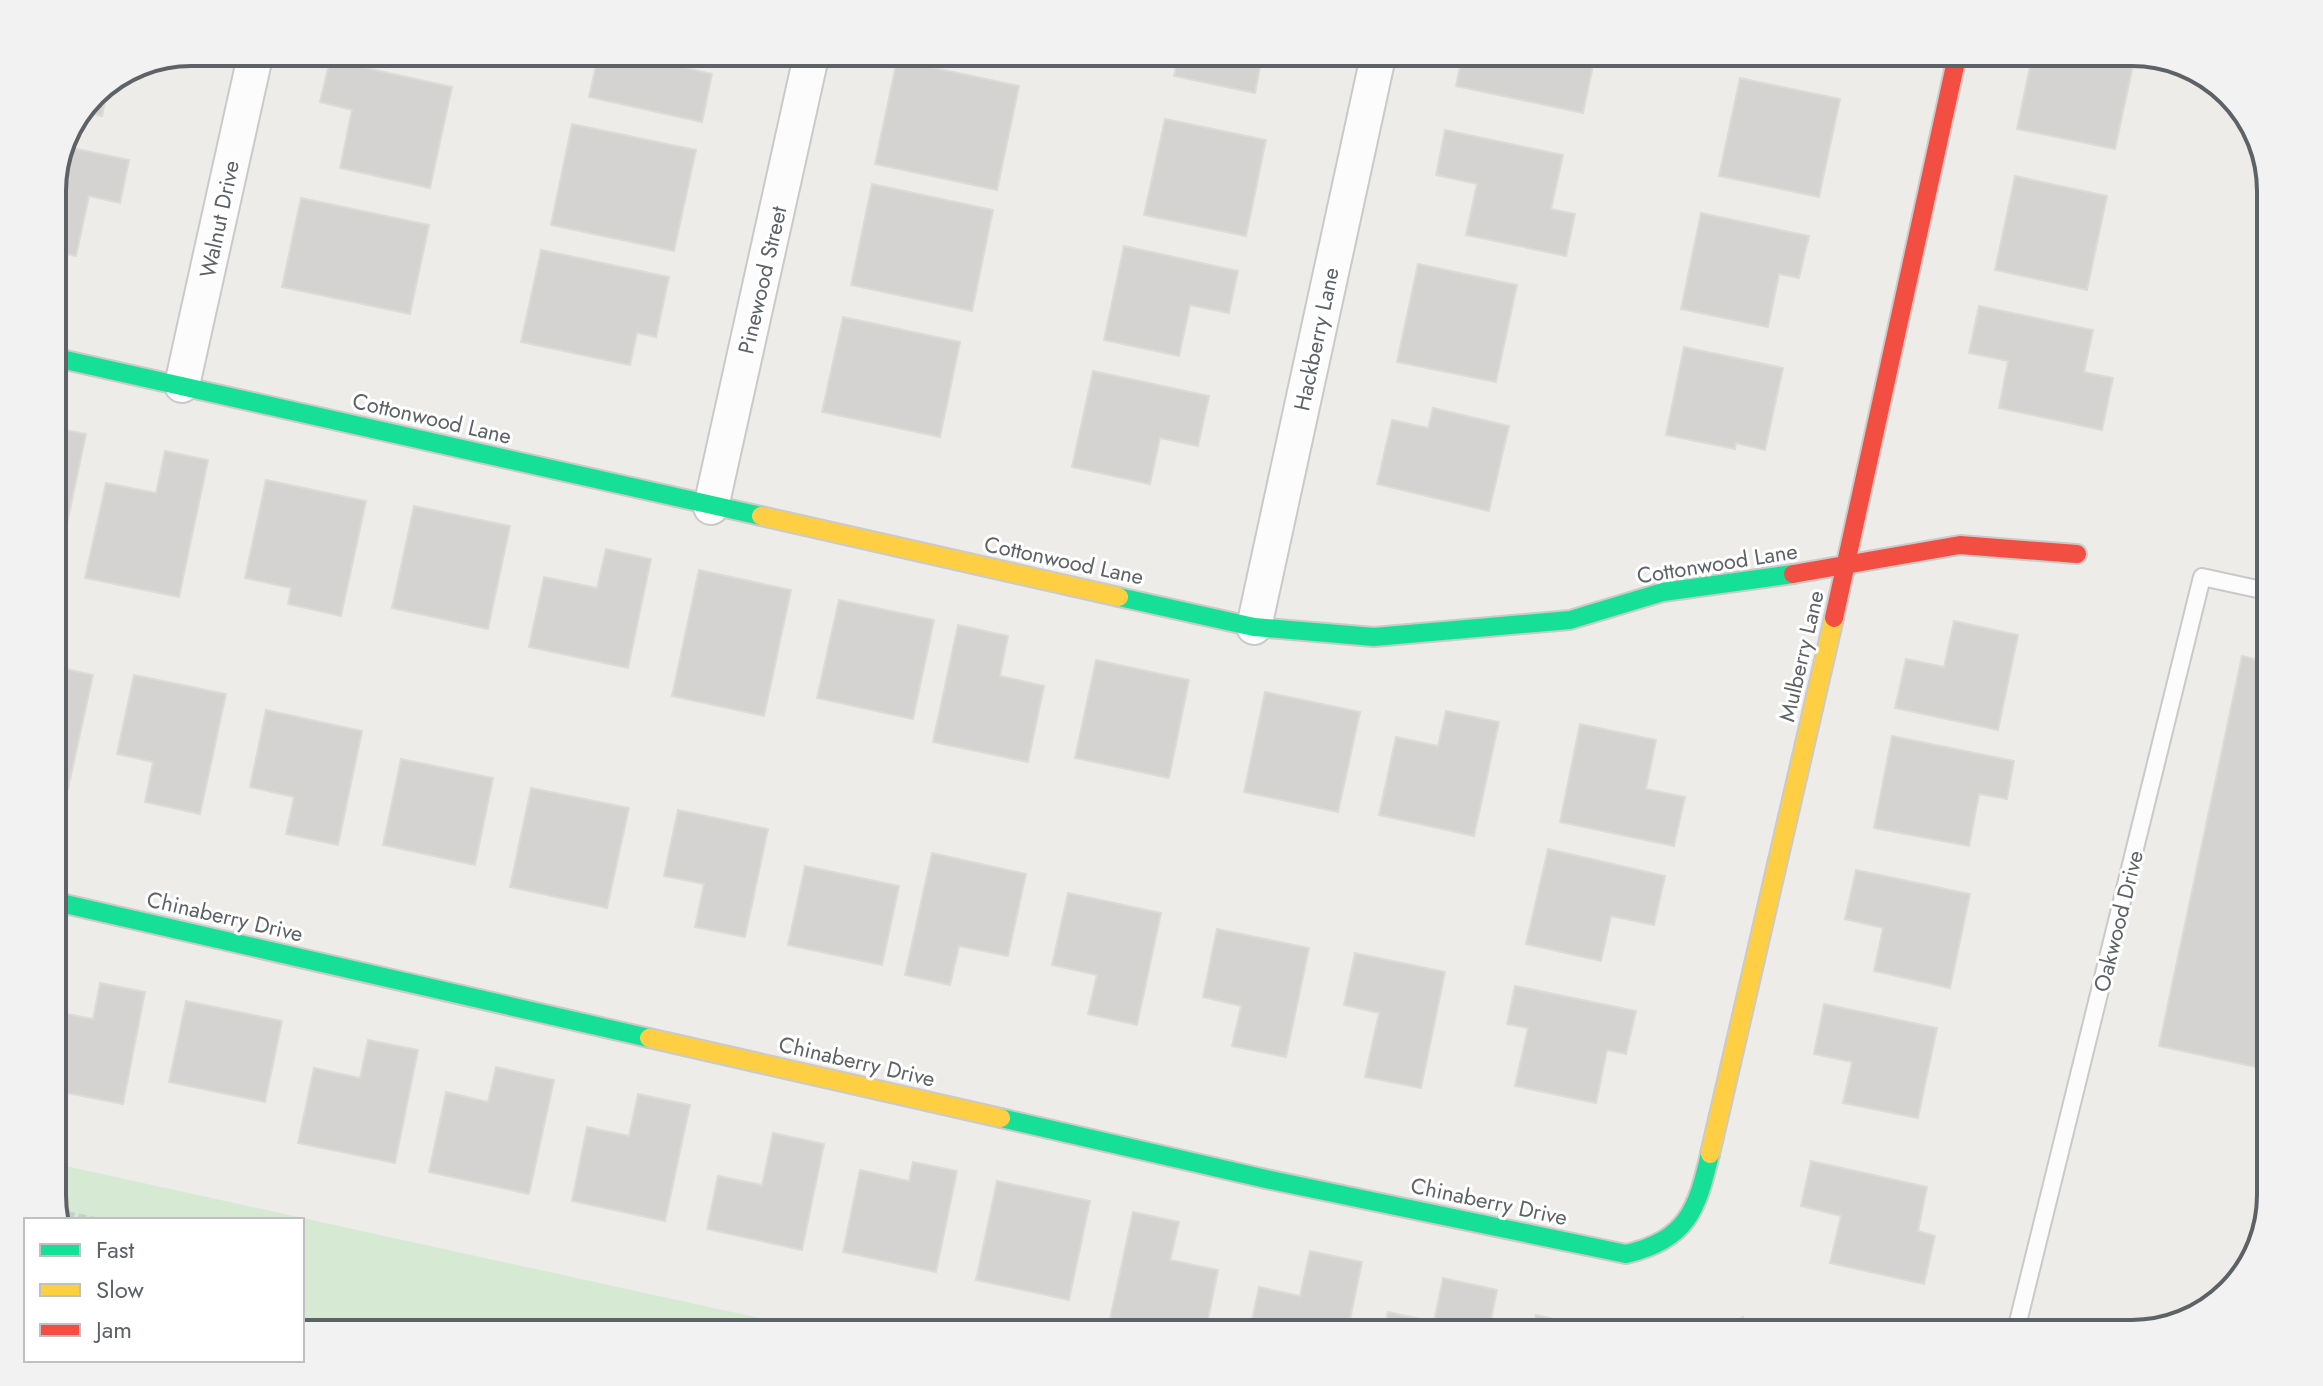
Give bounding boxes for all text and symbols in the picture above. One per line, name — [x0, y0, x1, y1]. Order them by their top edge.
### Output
street label: Walnut Drive — [191, 157, 247, 281]
street label: Pinewood Street — [729, 202, 795, 357]
street label: Hackberry Lane — [1285, 264, 1347, 414]
street label: Cottonwood Lane — [349, 384, 515, 452]
street label: Cottonwood Lane — [981, 527, 1147, 593]
street label: Cottonwood Lane — [1634, 535, 1800, 591]
street label: Mulberry Lane — [1770, 587, 1832, 725]
street label: Oakwood Drive — [2085, 847, 2151, 995]
street label: Chinaberry Drive — [144, 882, 306, 950]
street label: Chinaberry Drive — [776, 1027, 938, 1095]
street label: Chinaberry Drive — [1408, 1169, 1570, 1233]
legend — [24, 1218, 304, 1362]
text: Fast — [96, 1232, 134, 1267]
text: Slow — [96, 1272, 144, 1307]
text: Jam — [93, 1312, 132, 1347]

